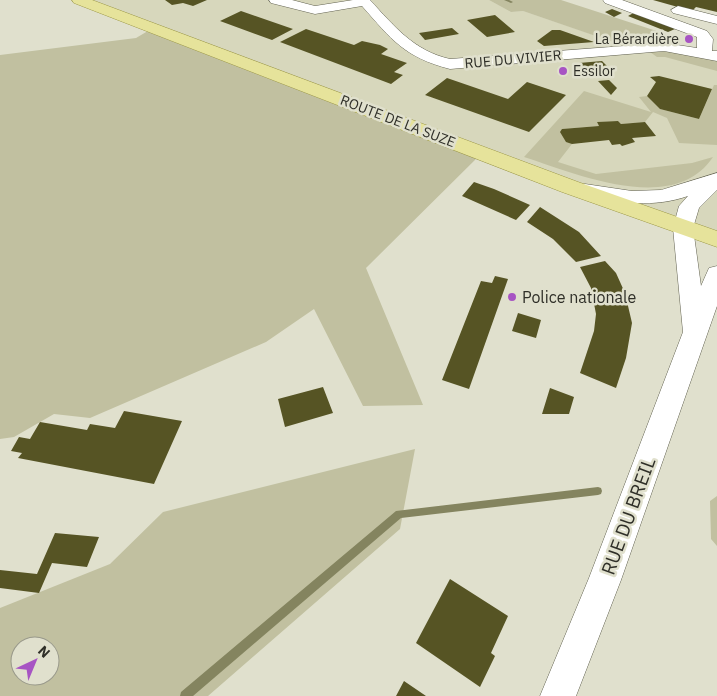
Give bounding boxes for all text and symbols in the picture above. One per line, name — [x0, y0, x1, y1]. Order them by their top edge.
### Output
place label: La Bérardière — [595, 30, 679, 48]
marker: La Bérardière — [683, 33, 695, 45]
street label: RUE DU VIVIER — [464, 46, 562, 72]
place label: Essilor — [573, 62, 615, 80]
marker: Essilor — [557, 65, 569, 77]
street label: ROUTE DE LA SUZE — [338, 91, 458, 151]
place label: Police nationale — [522, 287, 636, 307]
marker: Police nationale — [506, 291, 518, 303]
street label: RUE DU BREIL — [596, 454, 660, 578]
north arrow — [10, 636, 60, 686]
text: N — [34, 642, 54, 662]

